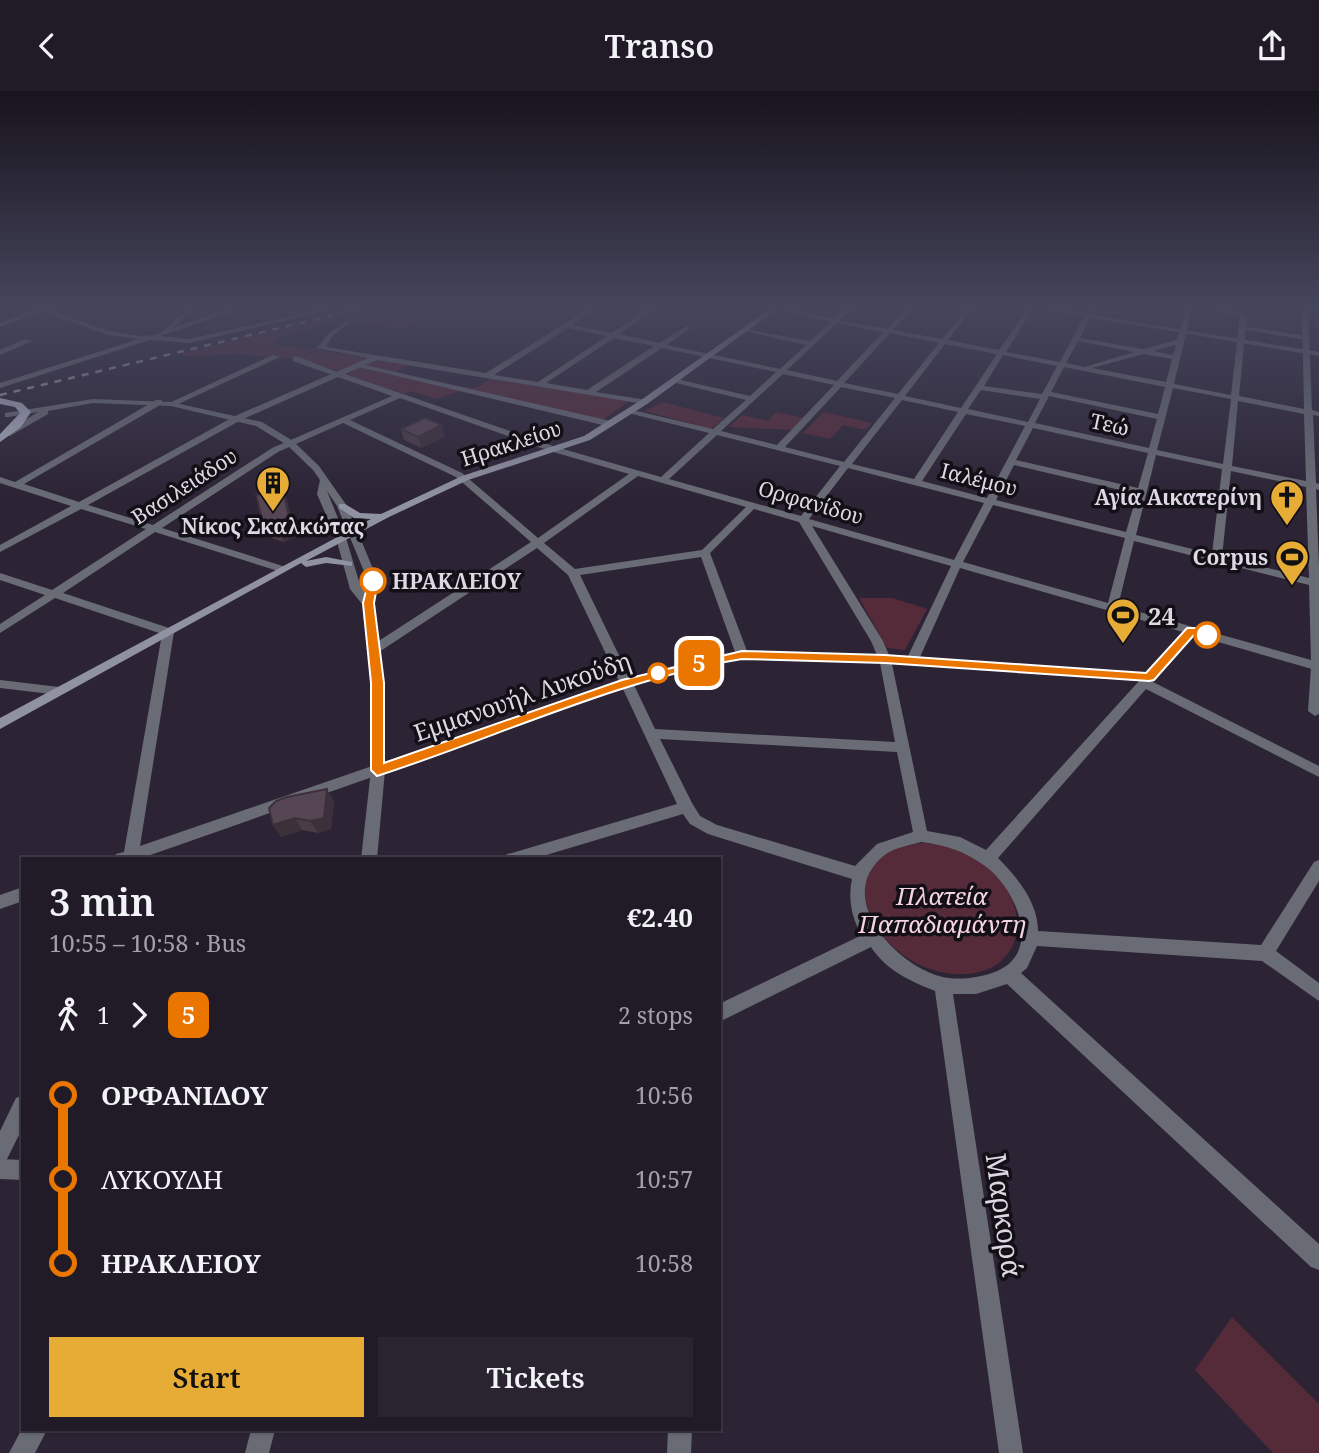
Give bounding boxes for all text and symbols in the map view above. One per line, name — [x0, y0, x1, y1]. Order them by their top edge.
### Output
text: Transo — [605, 24, 714, 67]
icon: back — [28, 27, 66, 65]
icon: share — [1253, 27, 1291, 65]
street label: Τεώ — [1088, 406, 1132, 442]
street label: Ηρακλείου — [457, 414, 565, 472]
street label: Βασιλειάδου — [126, 441, 242, 531]
street label: Ιαλέμου — [938, 456, 1020, 502]
building icon: Νίκος Σκαλκώτας — [254, 464, 292, 513]
street label: Ορφανίδου — [755, 474, 867, 530]
church icon: Αγία Αικατερίνη — [1268, 478, 1306, 527]
place label: Αγία Αικατερίνη — [1095, 483, 1262, 511]
place label: Νίκος Σκαλκώτας — [181, 512, 365, 540]
sports icon: Corpus — [1273, 538, 1311, 587]
place label: Corpus — [1192, 543, 1268, 571]
place label: ΗΡΑΚΛΕΙΟΥ — [392, 567, 521, 595]
marker: ΗΡΑΚΛΕΙΟΥ — [360, 568, 386, 594]
sports icon: 24 — [1104, 596, 1142, 645]
place label: 24 — [1148, 599, 1176, 632]
unlabelled marker — [1194, 622, 1220, 648]
line badge: 5 — [676, 640, 722, 686]
street label: Εμμανουήλ Λυκούδη — [409, 643, 635, 749]
text: 5 — [692, 646, 706, 679]
unlabelled marker — [648, 663, 668, 683]
text: 3 min — [49, 875, 155, 927]
park label: Πλατεία Παπαδιαμάντη — [857, 879, 1026, 940]
text: €2.40 — [627, 899, 693, 935]
text: 10:55 – 10:58 · Bus — [49, 927, 246, 959]
icon: walk — [49, 996, 87, 1034]
icon: forward — [120, 996, 158, 1034]
text: 5 — [182, 998, 195, 1031]
text: 1 — [97, 999, 110, 1031]
text: 2 stops — [618, 999, 693, 1031]
text: ΟΡΦΑΝΙΔΟΥ — [101, 1077, 268, 1113]
text: 10:56 — [635, 1079, 693, 1111]
street label: Μαρκορά — [978, 1151, 1032, 1279]
text: ΛΥΚΟΥΔΗ — [101, 1161, 223, 1197]
text: 10:57 — [635, 1163, 693, 1195]
text: ΗΡΑΚΛΕΙΟΥ — [101, 1245, 261, 1281]
text: 10:58 — [635, 1247, 693, 1279]
button: Start — [49, 1337, 364, 1417]
button: Tickets — [378, 1337, 693, 1417]

